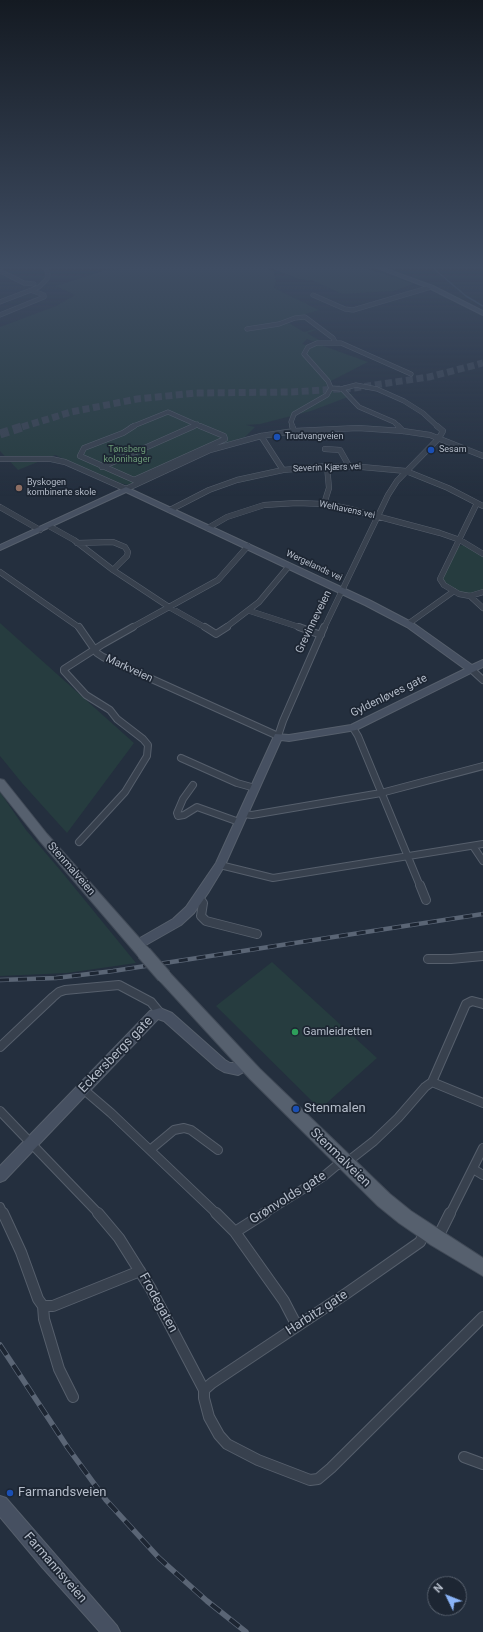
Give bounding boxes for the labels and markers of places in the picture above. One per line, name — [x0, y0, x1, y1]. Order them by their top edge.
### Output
marker: Trudvangveien — [272, 432, 282, 442]
place label: Trudvangveien — [285, 432, 343, 442]
marker: Sesam — [426, 445, 436, 455]
place label: Sesam — [439, 445, 467, 455]
place label: Byskogen kombinerte skole — [27, 478, 96, 499]
marker: Byskogen kombinerte skole — [14, 483, 24, 493]
place label: Gamleidretten — [303, 1025, 372, 1039]
marker: Gamleidretten — [290, 1027, 300, 1037]
place label: Stenmalen — [304, 1101, 366, 1117]
marker: Stenmalen — [291, 1104, 301, 1114]
place label: Farmandsveien — [18, 1485, 106, 1501]
marker: Farmandsveien — [5, 1488, 15, 1498]

